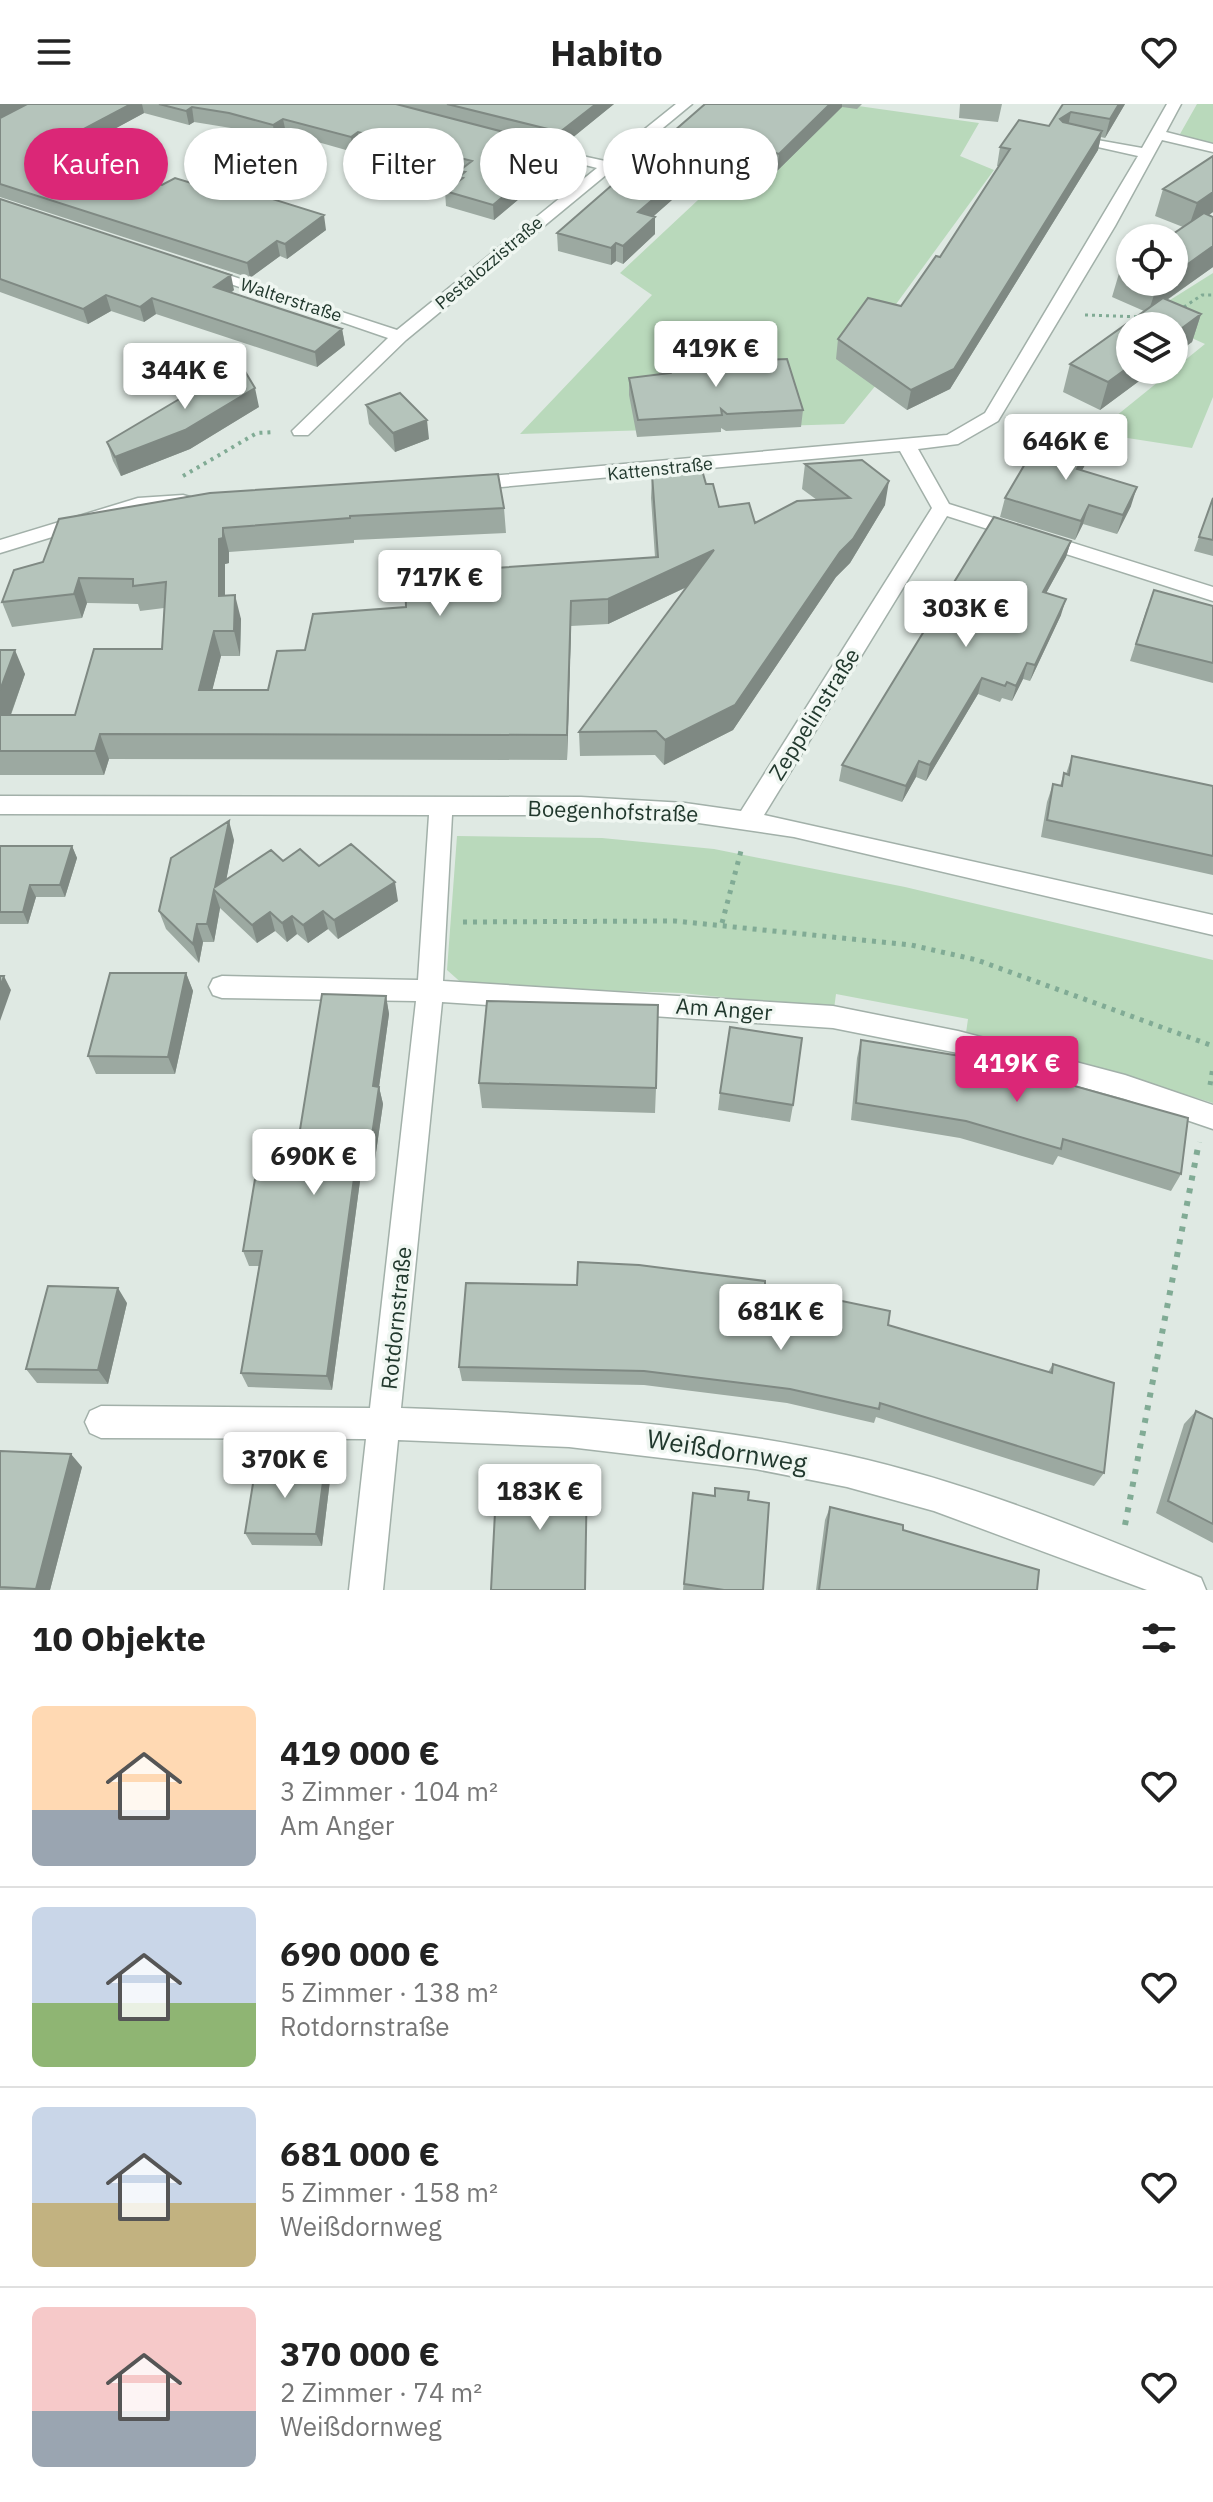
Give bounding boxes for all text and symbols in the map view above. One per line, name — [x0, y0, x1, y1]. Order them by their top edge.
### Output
text: Habito — [550, 29, 663, 76]
icon: menu — [32, 30, 76, 74]
icon: heart — [1137, 30, 1181, 74]
chip: Kaufen — [24, 128, 168, 200]
chip: Mieten — [184, 128, 327, 200]
chip: Filter — [343, 128, 464, 200]
chip: Neu — [480, 128, 587, 200]
chip: Wohnung — [603, 128, 778, 200]
street label: Pestalozzistraße — [430, 211, 547, 314]
map controls — [1116, 224, 1188, 384]
button: locate — [1116, 224, 1188, 296]
street label: Walterstraße — [237, 272, 345, 327]
button: layers — [1116, 312, 1188, 384]
pin: 419K € — [651, 321, 781, 389]
text: 419K € — [672, 330, 760, 364]
pin: 344K € — [120, 343, 250, 411]
text: 344K € — [141, 352, 229, 386]
pin: 646K € — [1001, 414, 1131, 482]
text: 646K € — [1022, 423, 1110, 457]
street label: Kattenstraße — [606, 452, 714, 485]
pin: 717K € — [375, 550, 505, 618]
text: 717K € — [396, 559, 484, 593]
pin: 303K € — [901, 581, 1031, 649]
text: 303K € — [922, 590, 1010, 624]
street label: Zeppelinstraße — [761, 642, 866, 785]
street label: Boegenhofstraße — [527, 793, 699, 828]
street label: Am Anger — [675, 991, 773, 1026]
pin: 419K € — [952, 1036, 1082, 1104]
text: 419K € — [973, 1045, 1061, 1079]
pin: 690K € — [249, 1129, 379, 1197]
text: 690K € — [270, 1138, 358, 1172]
street label: Rotdornstraße — [374, 1245, 417, 1391]
pin: 681K € — [716, 1284, 846, 1352]
text: 681K € — [737, 1293, 825, 1327]
street label: Weißdornweg — [645, 1421, 810, 1480]
pin: 370K € — [220, 1432, 350, 1500]
text: 370K € — [241, 1441, 329, 1475]
pin: 183K € — [475, 1464, 605, 1532]
text: 183K € — [496, 1473, 584, 1507]
text: 10 Objekte — [32, 1616, 206, 1660]
icon: filters — [1137, 1616, 1181, 1660]
text: 419 000 € — [280, 1730, 440, 1774]
icon: home — [96, 1738, 192, 1834]
icon: heart — [1137, 1764, 1181, 1808]
text: 3 Zimmer · 104 m² — [280, 1774, 498, 1808]
text: Am Anger — [280, 1808, 394, 1842]
text: 690 000 € — [280, 1931, 440, 1975]
icon: home — [96, 1939, 192, 2035]
icon: heart — [1137, 1965, 1181, 2009]
text: 5 Zimmer · 138 m² — [280, 1975, 498, 2009]
text: Rotdornstraße — [280, 2009, 450, 2043]
text: 681 000 € — [280, 2131, 440, 2175]
icon: home — [96, 2139, 192, 2235]
icon: heart — [1137, 2165, 1181, 2209]
text: 5 Zimmer · 158 m² — [280, 2175, 498, 2209]
text: Weißdornweg — [280, 2209, 442, 2243]
text: 370 000 € — [280, 2331, 440, 2375]
icon: home — [96, 2339, 192, 2435]
icon: heart — [1137, 2365, 1181, 2409]
text: 2 Zimmer · 74 m² — [280, 2375, 482, 2409]
text: Weißdornweg — [280, 2409, 442, 2443]

